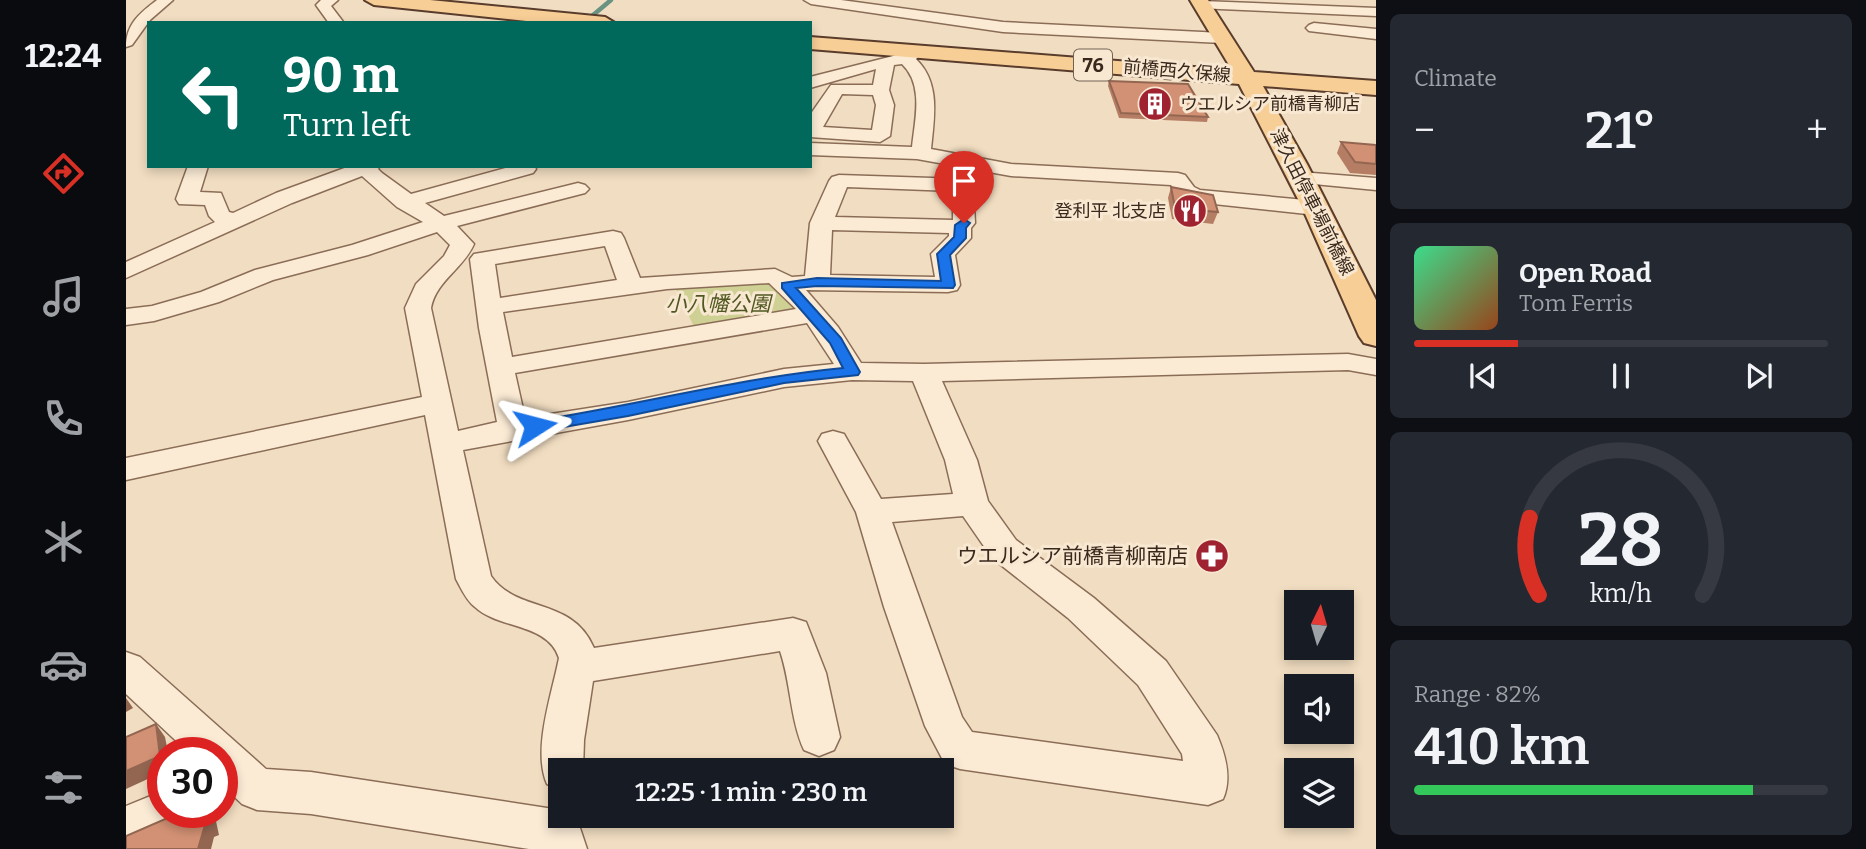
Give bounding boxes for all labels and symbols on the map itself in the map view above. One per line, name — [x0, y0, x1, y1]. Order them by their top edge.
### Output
road number: 76 — [1074, 50, 1112, 80]
street label: 前橋西久保線 — [1122, 55, 1232, 87]
building icon: ウエルシア前橋青柳店 — [1136, 85, 1174, 123]
place label: ウエルシア前橋青柳店 — [1180, 93, 1360, 115]
street label: 津久田停車場前橋線 — [1265, 125, 1359, 279]
pin — [934, 151, 994, 223]
restaurant icon: 登利平 北支店 — [1171, 192, 1209, 230]
place label: 登利平 北支店 — [1054, 200, 1166, 222]
park label: 小八幡公園 — [666, 291, 773, 317]
position arrow — [498, 389, 572, 463]
pharmacy icon: ウエルシア前橋青柳南店 — [1193, 537, 1231, 575]
place label: ウエルシア前橋青柳南店 — [957, 543, 1188, 569]
north arrow — [1284, 590, 1354, 660]
speed limit sign: 30 — [147, 737, 238, 828]

